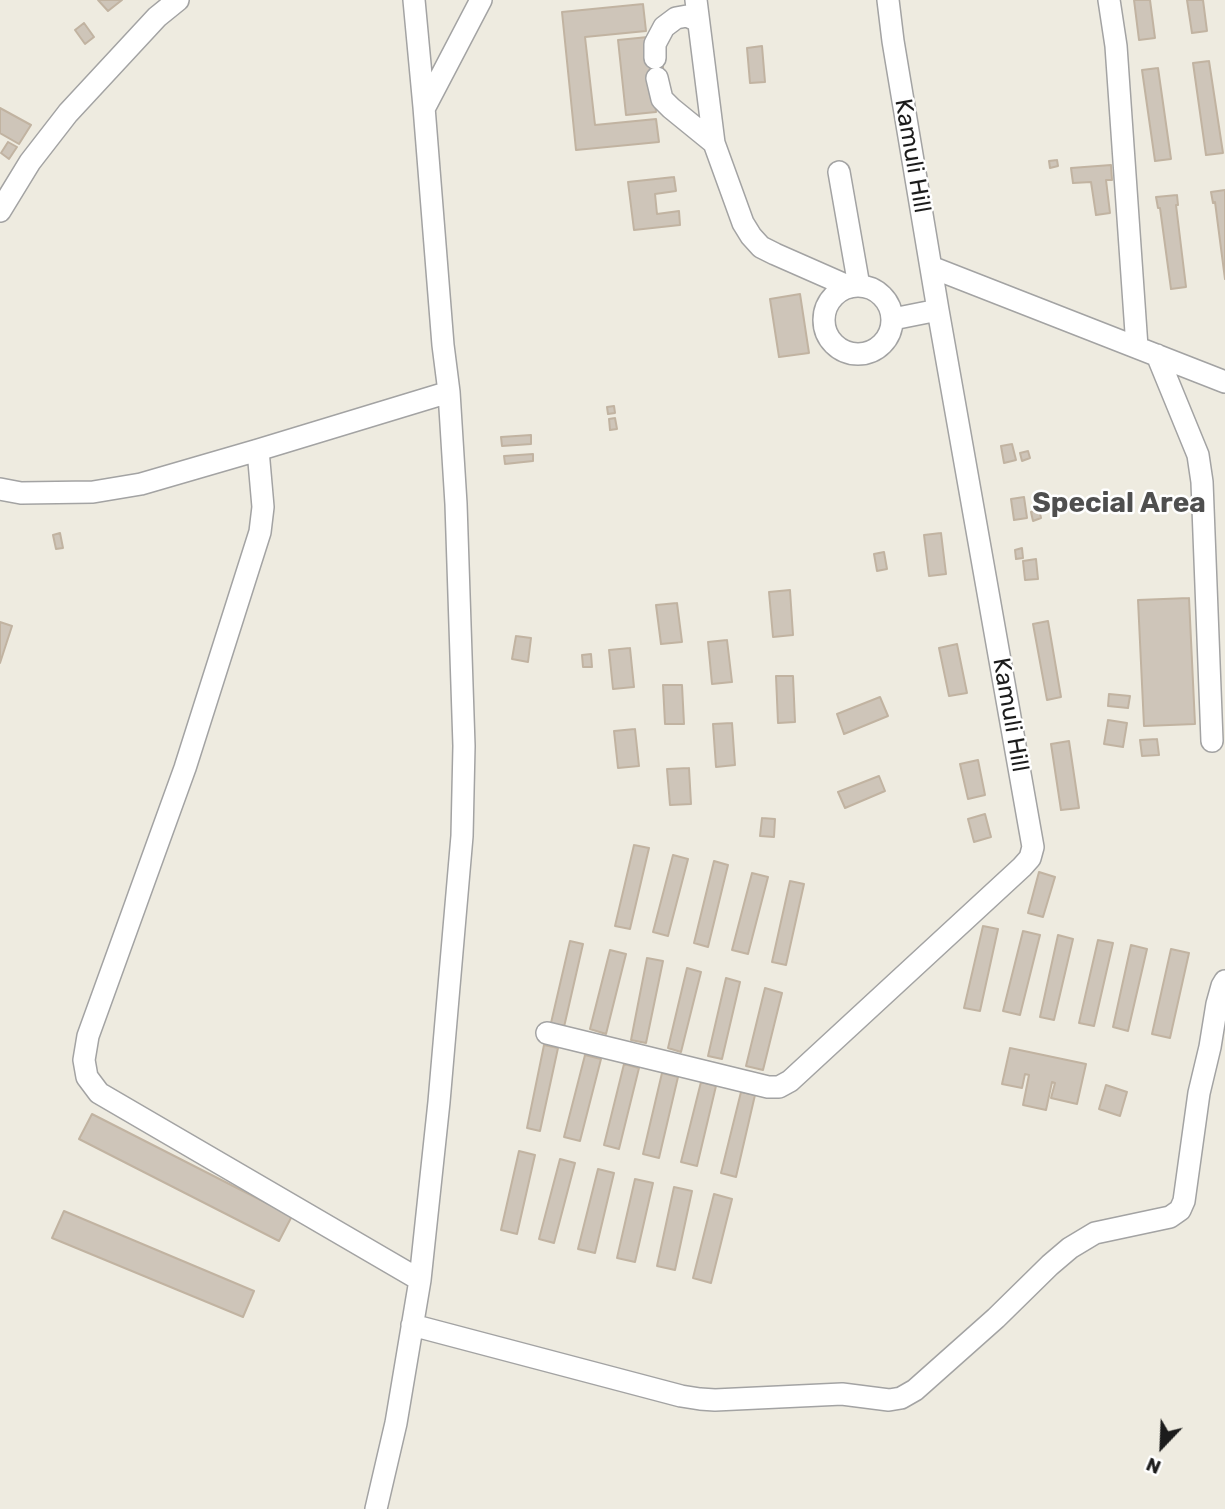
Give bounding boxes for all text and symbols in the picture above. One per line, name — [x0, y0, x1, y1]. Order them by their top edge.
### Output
street label: Kamuli Hill — [888, 97, 936, 215]
district label: Special Area — [1032, 487, 1206, 521]
street label: Kamuli Hill — [986, 656, 1034, 774]
north arrow — [1127, 1411, 1197, 1481]
text: N — [1143, 1453, 1164, 1479]

